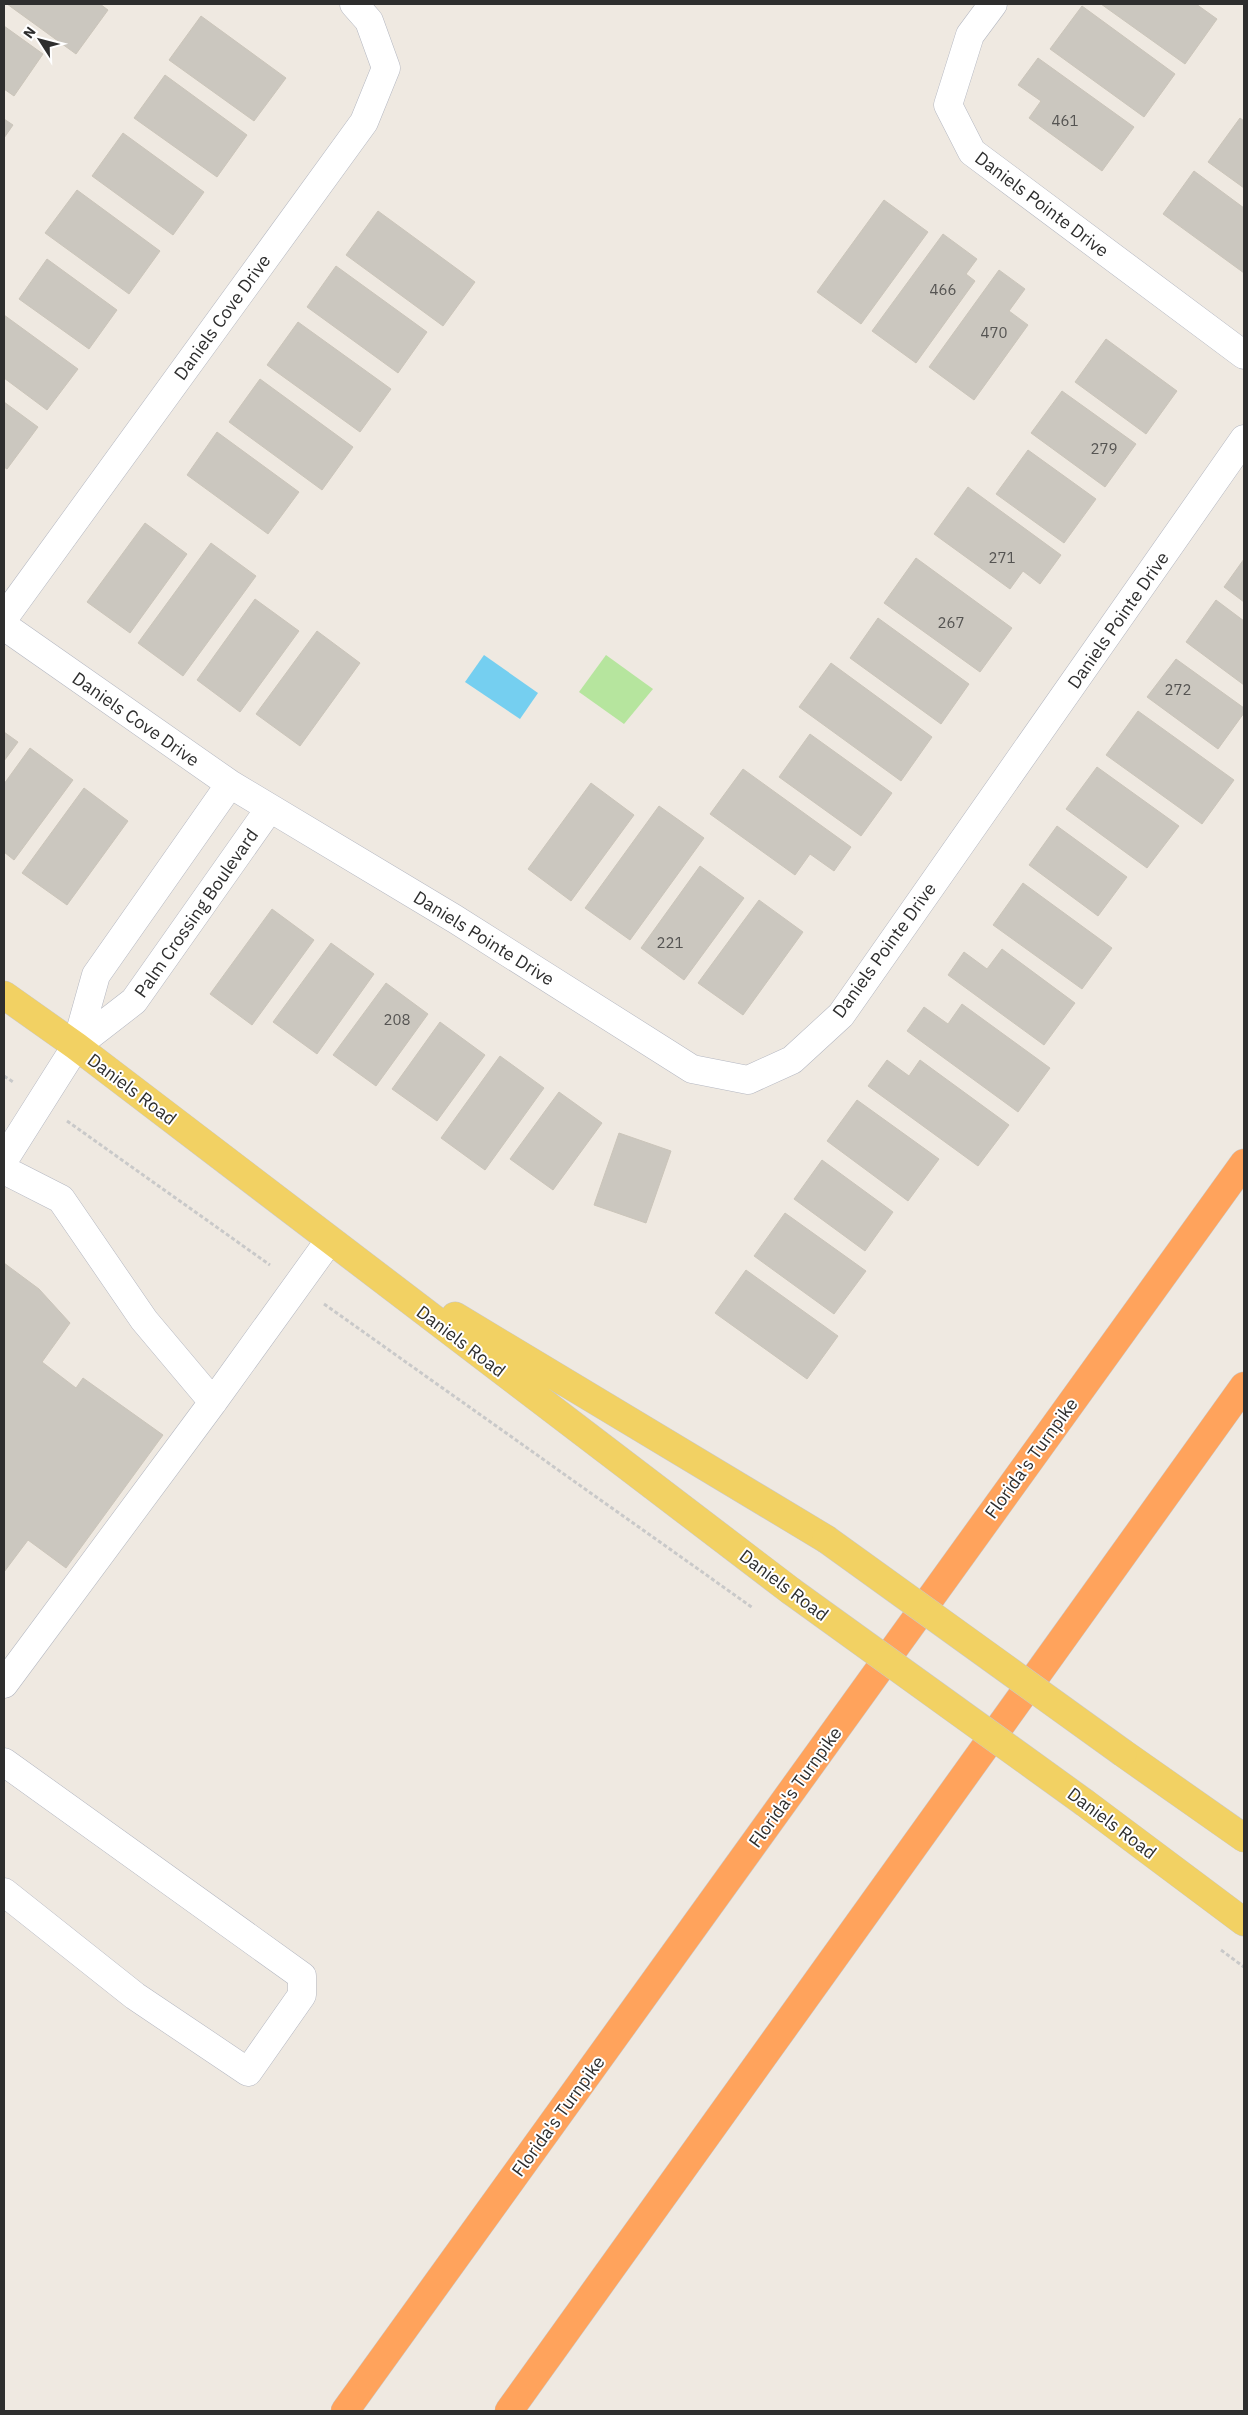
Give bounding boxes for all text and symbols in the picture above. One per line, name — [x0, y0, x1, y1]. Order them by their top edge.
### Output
north arrow — [15, 15, 65, 65]
text: N — [19, 23, 40, 42]
house number: 461 — [1051, 111, 1079, 130]
street label: Daniels Pointe Drive — [971, 146, 1114, 262]
street label: Daniels Cove Drive — [169, 249, 275, 384]
house number: 466 — [929, 280, 957, 299]
house number: 470 — [980, 323, 1008, 342]
house number: 279 — [1090, 439, 1118, 458]
street label: Daniels Pointe Drive — [1062, 547, 1174, 693]
house number: 271 — [988, 548, 1016, 567]
house number: 267 — [937, 613, 965, 632]
street label: Daniels Cove Drive — [68, 667, 204, 771]
house number: 272 — [1164, 680, 1192, 699]
street label: Palm Crossing Boulevard — [129, 824, 263, 1002]
street label: Daniels Pointe Drive — [827, 878, 941, 1022]
street label: Daniels Pointe Drive — [409, 885, 559, 991]
house number: 221 — [656, 933, 684, 952]
house number: 208 — [383, 1010, 411, 1029]
street label: Daniels Road — [83, 1048, 181, 1130]
street label: Daniels Road — [412, 1300, 510, 1382]
street label: Florida's Turnpike — [979, 1393, 1083, 1523]
street label: Daniels Road — [735, 1544, 833, 1626]
street label: Florida's Turnpike — [743, 1722, 847, 1852]
street label: Daniels Road — [1063, 1782, 1161, 1864]
street label: Florida's Turnpike — [506, 2051, 610, 2181]

